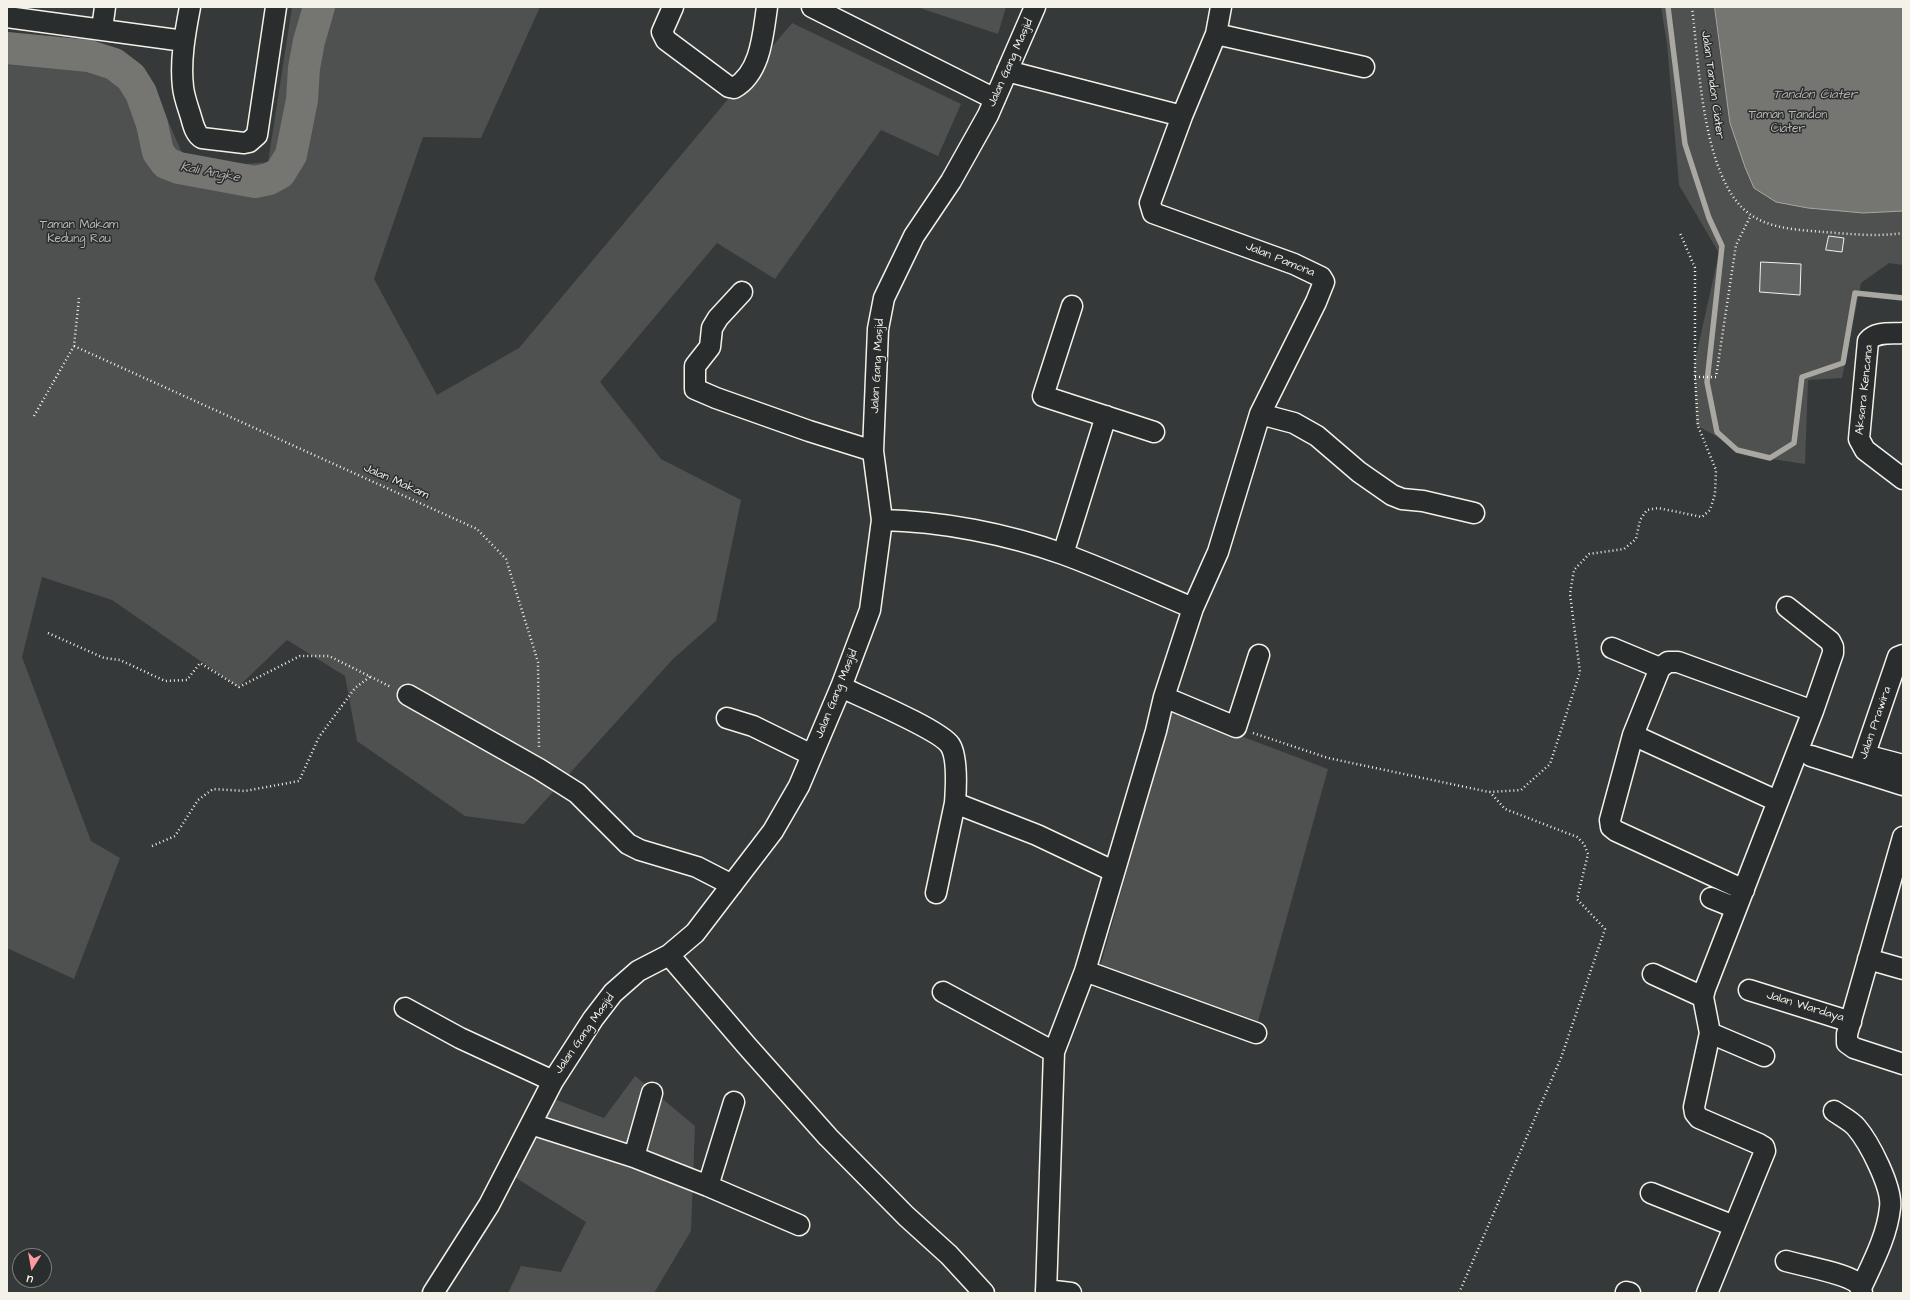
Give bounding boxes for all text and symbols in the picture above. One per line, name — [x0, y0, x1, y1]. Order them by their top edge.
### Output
street label: Jalan Gang Masjid — [985, 17, 1037, 109]
street label: Jalan Tandon Ciater — [1697, 30, 1727, 140]
water label: Tandon Ciater — [1773, 87, 1857, 103]
park label: Taman Tandon Ciater — [1749, 108, 1827, 136]
water label: Kali Angke — [179, 160, 241, 186]
park label: Taman Makam Kedung Rau — [40, 218, 118, 246]
street label: Jalan Pamona — [1243, 240, 1317, 280]
street label: Jalan Gang Masjid — [868, 318, 888, 414]
street label: Aksara Kencana — [1853, 344, 1877, 436]
street label: Jalan Makam — [361, 461, 431, 503]
street label: Jalan Gang Masjid — [813, 647, 861, 741]
street label: Jalan Prawira — [1857, 685, 1895, 761]
street label: Jalan Wardaya — [1765, 988, 1845, 1026]
street label: Jalan Gang Masjid — [552, 991, 618, 1077]
north arrow — [12, 1248, 52, 1288]
text: U — [25, 1271, 34, 1287]

